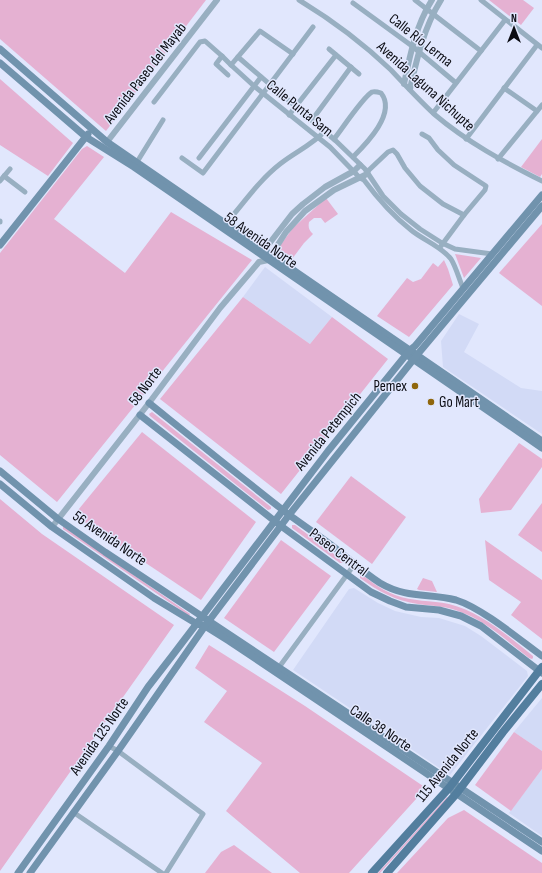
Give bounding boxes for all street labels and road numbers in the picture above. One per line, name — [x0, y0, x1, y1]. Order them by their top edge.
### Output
street label: Calle Río Lerma — [385, 9, 457, 71]
street label: Avenida Paseo del Mayab — [99, 19, 191, 128]
street label: Avenida Laguna Nichupte — [372, 37, 479, 135]
street label: Calle Punta Sam — [262, 76, 337, 141]
street label: 58 Avenida Norte — [220, 208, 301, 273]
street label: 58 Norte — [125, 363, 166, 410]
street label: Avenida Petempich — [290, 388, 366, 475]
street label: 56 Avenida Norte — [69, 507, 150, 570]
street label: Paseo Central — [305, 524, 372, 581]
street label: Avenida 125 Norte — [65, 694, 133, 780]
street label: Calle 38 Norte — [346, 701, 415, 756]
street label: 115 Avenida Norte — [412, 725, 483, 806]

